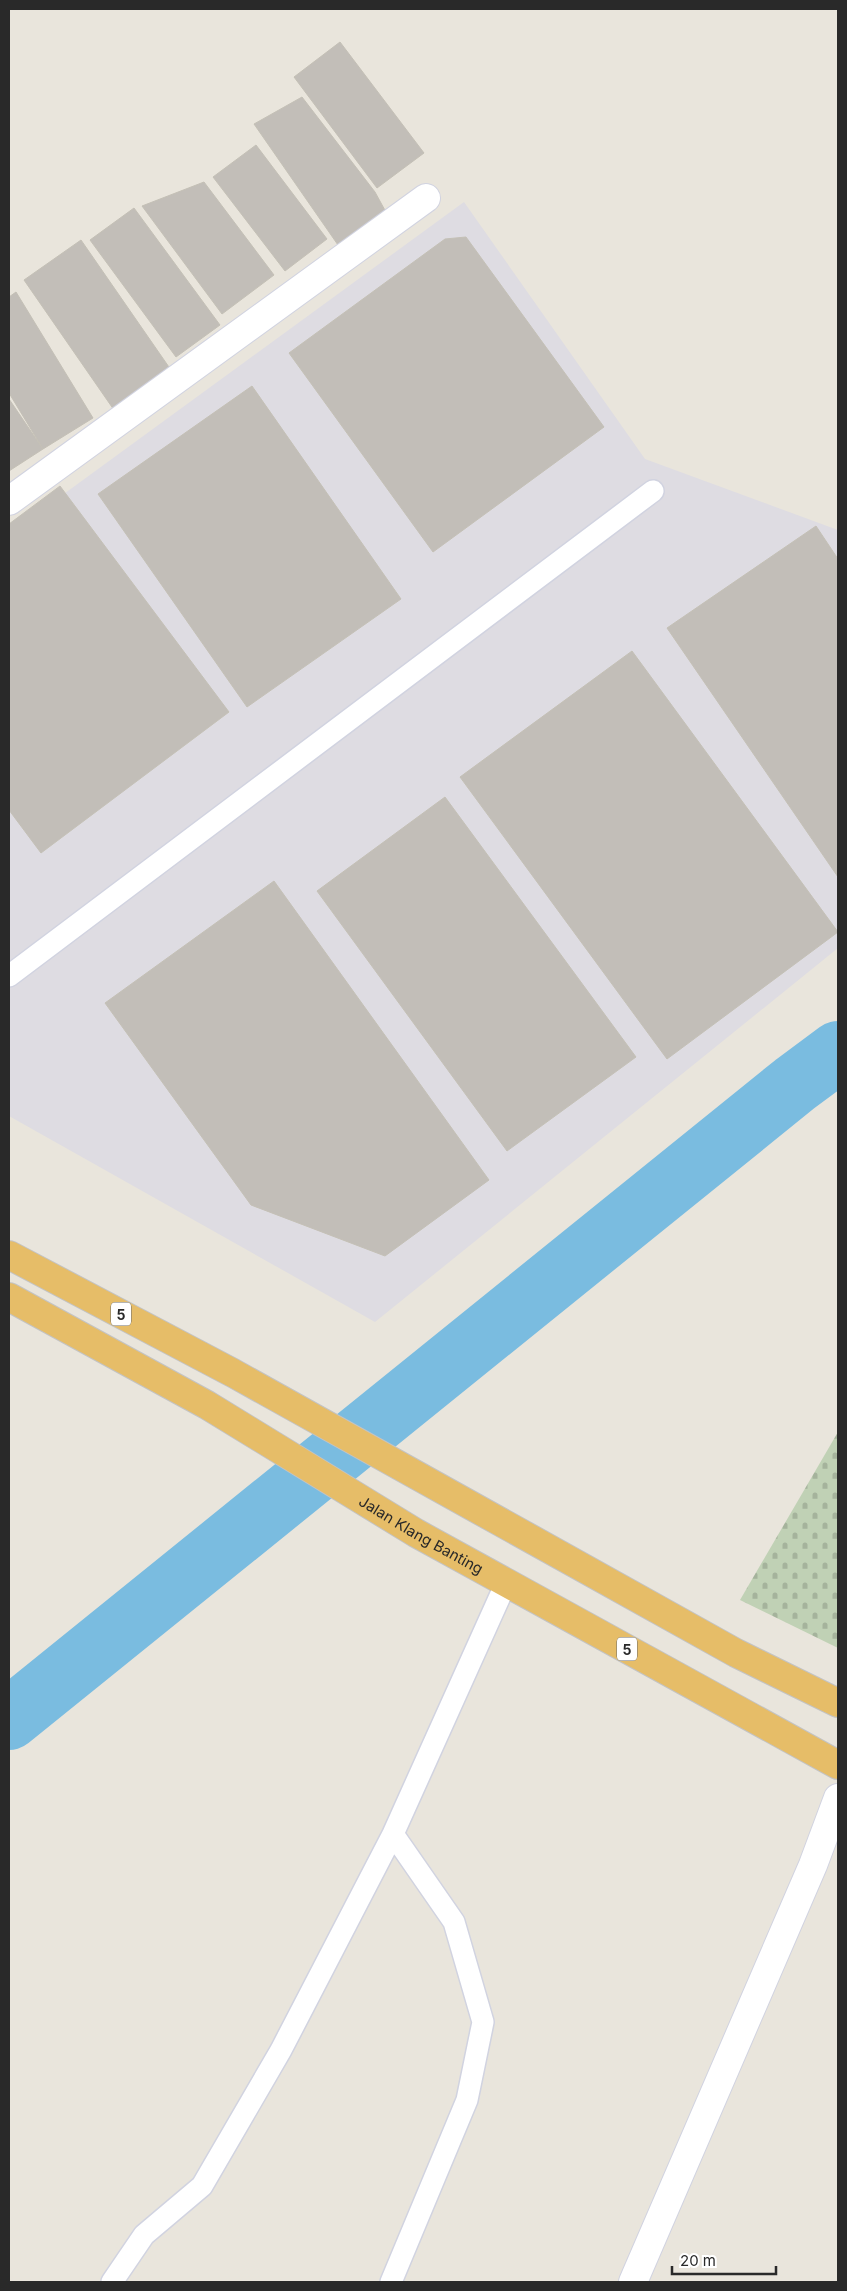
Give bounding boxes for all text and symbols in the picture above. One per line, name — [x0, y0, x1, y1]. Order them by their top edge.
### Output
road number: 5 — [111, 1302, 131, 1326]
street label: Jalan Klang Banting — [356, 1491, 487, 1578]
road number: 5 — [617, 1638, 637, 1660]
scale bar — [672, 2244, 776, 2276]
text: 20 m — [680, 2251, 716, 2270]

